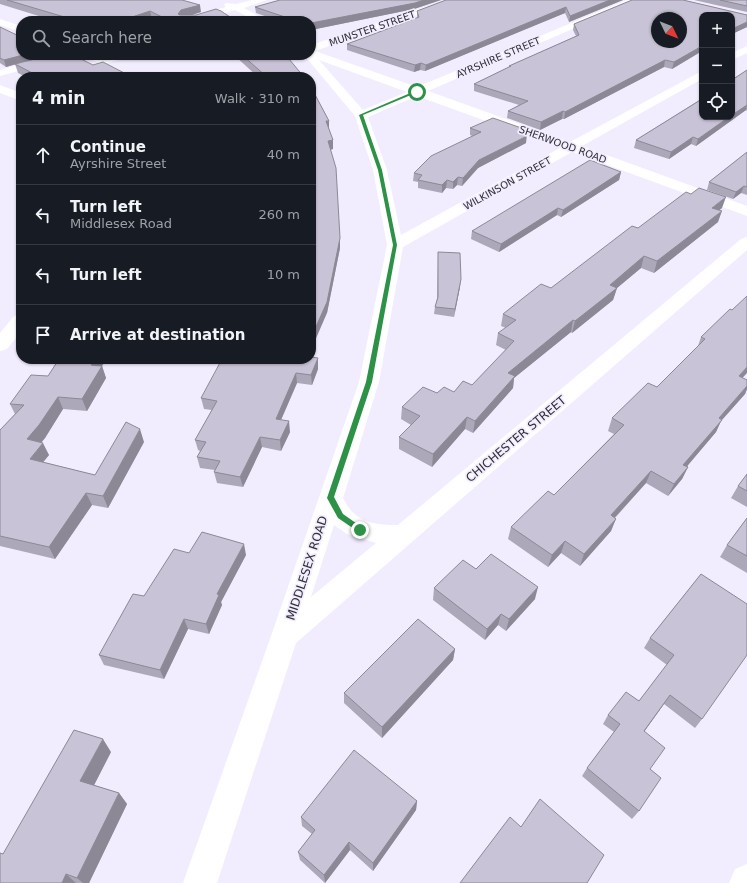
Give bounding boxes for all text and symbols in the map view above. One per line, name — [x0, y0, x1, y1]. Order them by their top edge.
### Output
street label: MUNSTER STREET — [328, 8, 418, 48]
north arrow — [651, 12, 687, 48]
map controls — [699, 12, 735, 120]
button: + — [699, 12, 735, 48]
search box — [16, 16, 316, 60]
icon: search — [30, 27, 52, 49]
text: Search here — [62, 29, 152, 47]
street label: AYRSHIRE STREET — [454, 34, 543, 80]
button: − — [699, 48, 735, 84]
route start — [408, 83, 426, 101]
button: locate — [699, 84, 735, 120]
text: 4 min — [32, 88, 85, 108]
text: Walk · 310 m — [215, 91, 300, 106]
street label: SHERWOOD ROAD — [518, 123, 608, 166]
text: Continue — [70, 138, 146, 156]
icon: ahead — [32, 144, 54, 166]
text: 40 m — [267, 147, 300, 162]
street label: WILKINSON STREET — [462, 154, 554, 212]
text: Ayrshire Street — [70, 156, 166, 171]
text: Turn left — [70, 198, 142, 216]
icon: left — [32, 204, 54, 226]
text: 260 m — [258, 207, 300, 222]
text: Middlesex Road — [70, 216, 172, 231]
icon: left — [32, 264, 54, 286]
text: Turn left — [70, 266, 142, 284]
text: 10 m — [267, 267, 300, 282]
icon: arrive — [32, 324, 54, 346]
text: Arrive at destination — [70, 326, 245, 344]
street label: CHICHESTER STREET — [463, 393, 569, 485]
street label: MIDDLESEX ROAD — [284, 514, 330, 622]
route end — [351, 521, 369, 539]

